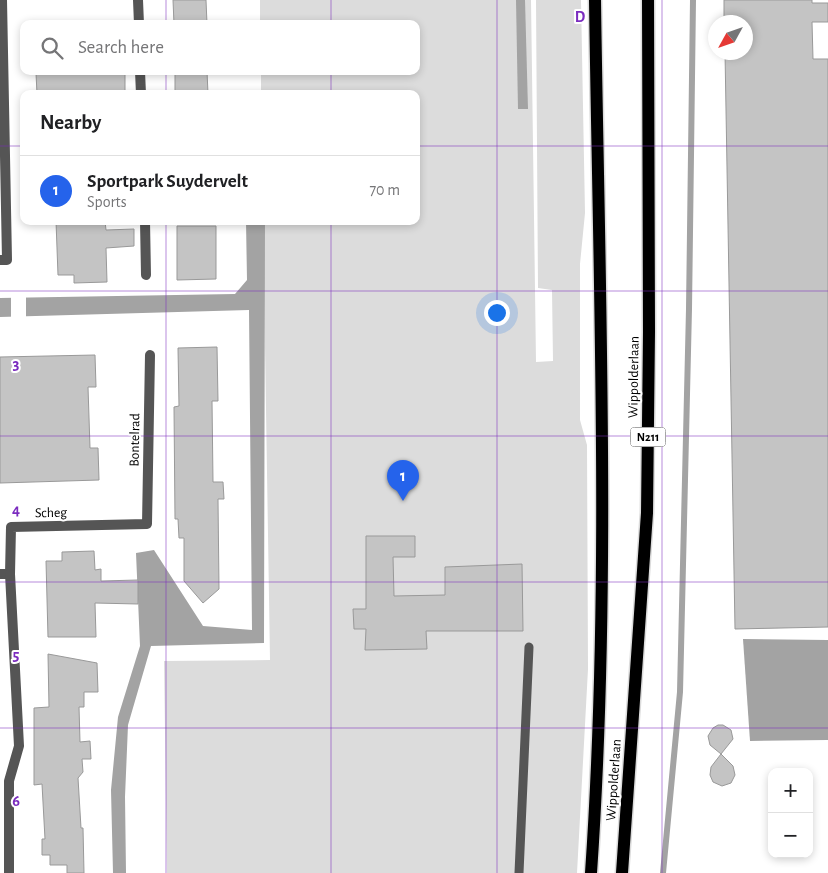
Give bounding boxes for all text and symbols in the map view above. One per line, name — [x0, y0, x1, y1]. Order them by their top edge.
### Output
text: D — [575, 9, 586, 25]
north arrow — [708, 15, 753, 60]
search box — [20, 20, 420, 75]
icon: search — [38, 34, 66, 62]
text: Search here — [78, 38, 164, 57]
text: Nearby — [40, 112, 101, 133]
text: Sportpark Suydervelt — [87, 172, 248, 191]
text: 1 — [53, 182, 59, 198]
text: 70 m — [369, 182, 400, 198]
text: Sports — [87, 194, 127, 210]
your location — [484, 300, 510, 326]
street label: Wippolderlaan — [626, 336, 642, 418]
text: 3 — [13, 356, 20, 372]
street label: Bontelrad — [128, 413, 142, 467]
road number: N211 — [630, 428, 666, 447]
pin: 1 — [387, 460, 419, 501]
text: 4 — [12, 502, 20, 518]
street label: Scheg — [35, 506, 67, 520]
text: 5 — [13, 647, 20, 663]
street label: Wippolderlaan — [604, 739, 624, 821]
map controls — [768, 768, 813, 858]
button: + — [768, 768, 813, 813]
text: 6 — [12, 793, 20, 809]
button: − — [768, 813, 813, 858]

